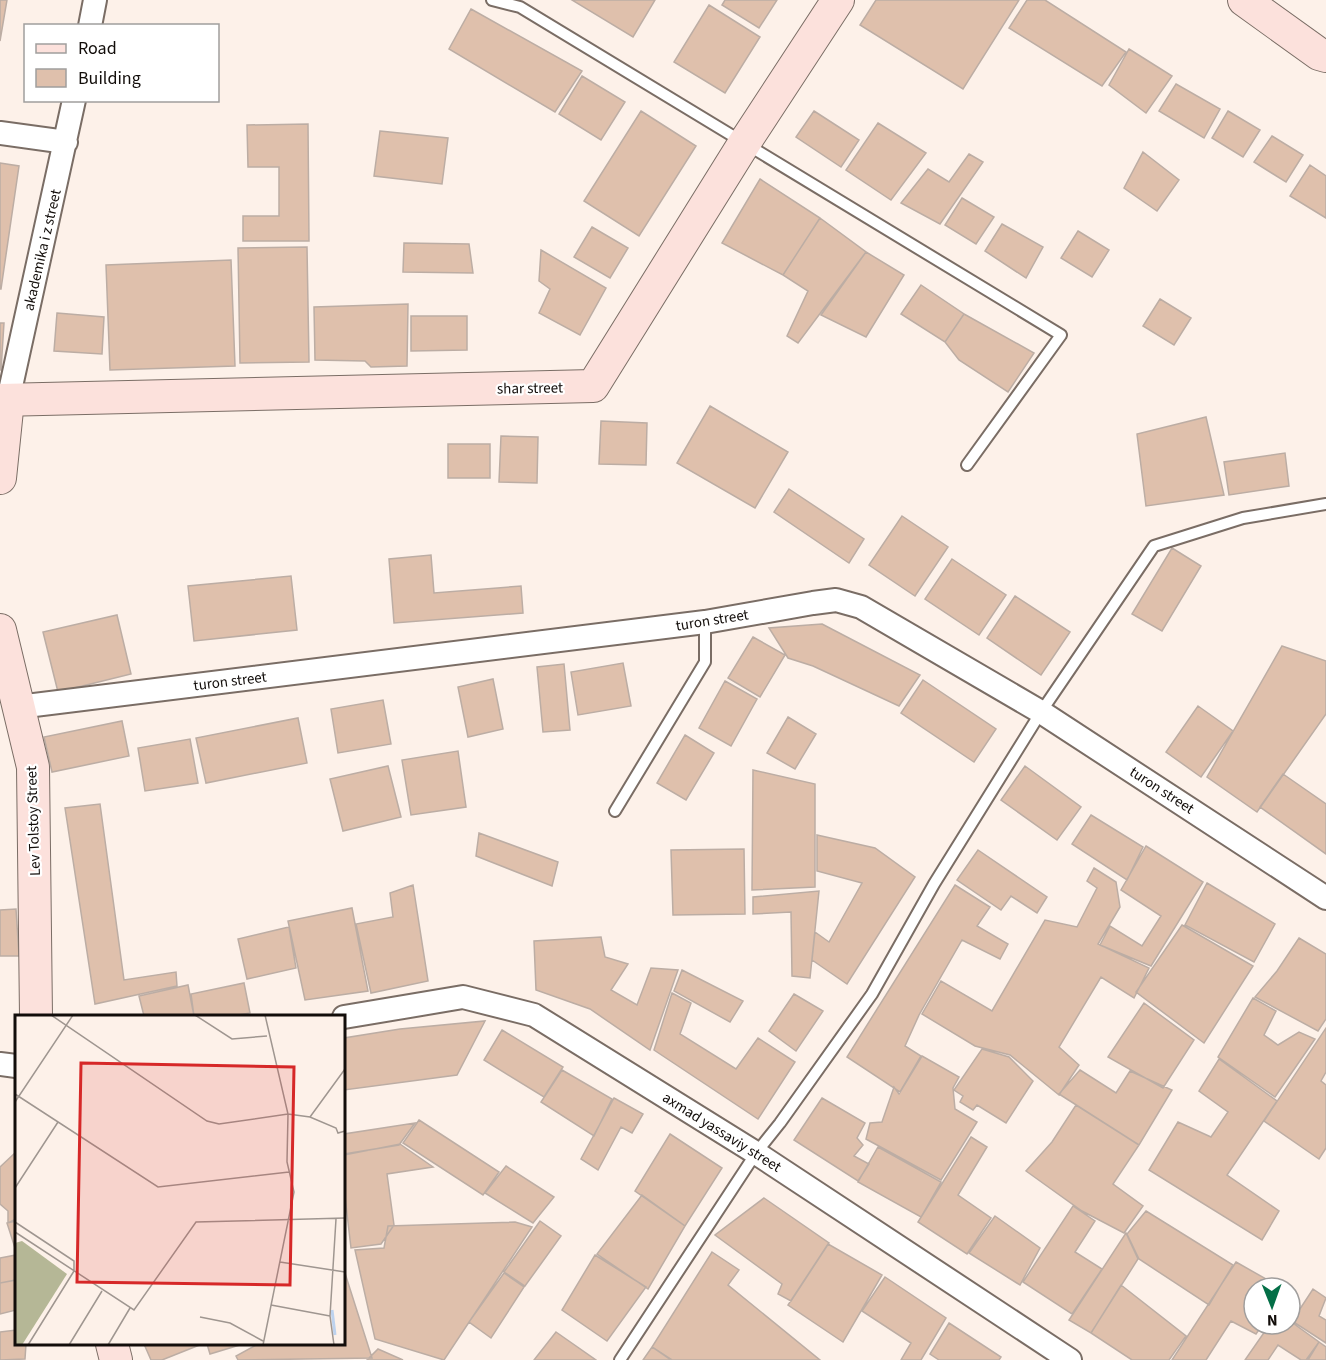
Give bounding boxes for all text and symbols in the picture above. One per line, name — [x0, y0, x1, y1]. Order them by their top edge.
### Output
legend — [24, 24, 219, 102]
text: Road — [78, 36, 117, 61]
text: Building — [78, 66, 141, 91]
street label: akademika i z street — [18, 187, 67, 313]
street label: shar street — [497, 377, 563, 400]
street label: turon street — [674, 604, 750, 637]
street label: turon street — [192, 667, 268, 696]
street label: turon street — [1125, 762, 1198, 819]
street label: Lev Tolstoy Street — [21, 766, 46, 876]
inset map — [15, 1015, 345, 1345]
street label: axmad yassaviy street — [658, 1087, 785, 1178]
north arrow — [1242, 1276, 1302, 1336]
text: N — [1267, 1309, 1278, 1331]

